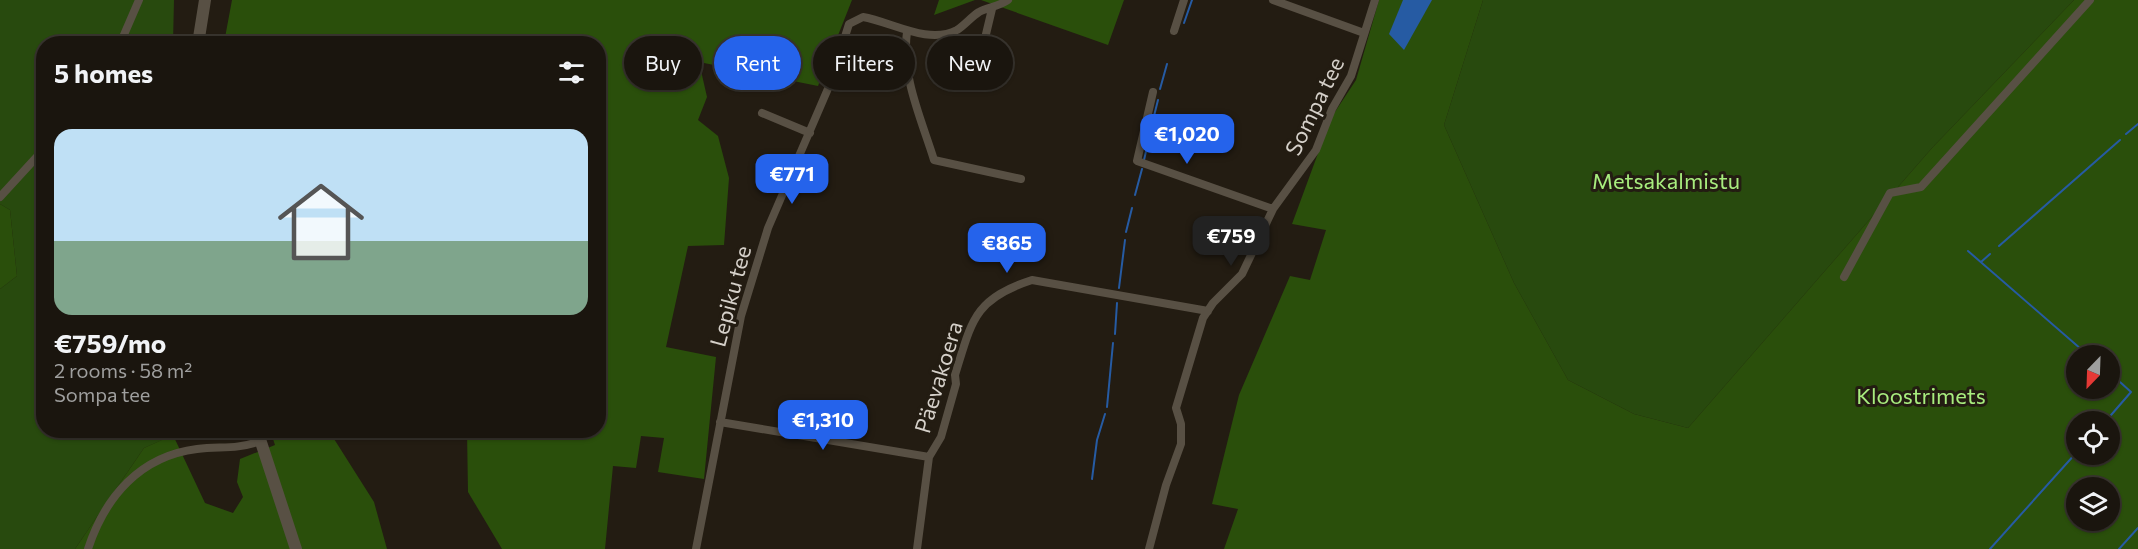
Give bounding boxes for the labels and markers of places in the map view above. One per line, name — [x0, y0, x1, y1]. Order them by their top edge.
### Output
pin: €1,020 — [1138, 114, 1236, 165]
pin: €771 — [756, 154, 828, 205]
pin: €759 — [1195, 216, 1267, 267]
pin: €865 — [971, 223, 1043, 274]
pin: €1,310 — [774, 400, 872, 451]

